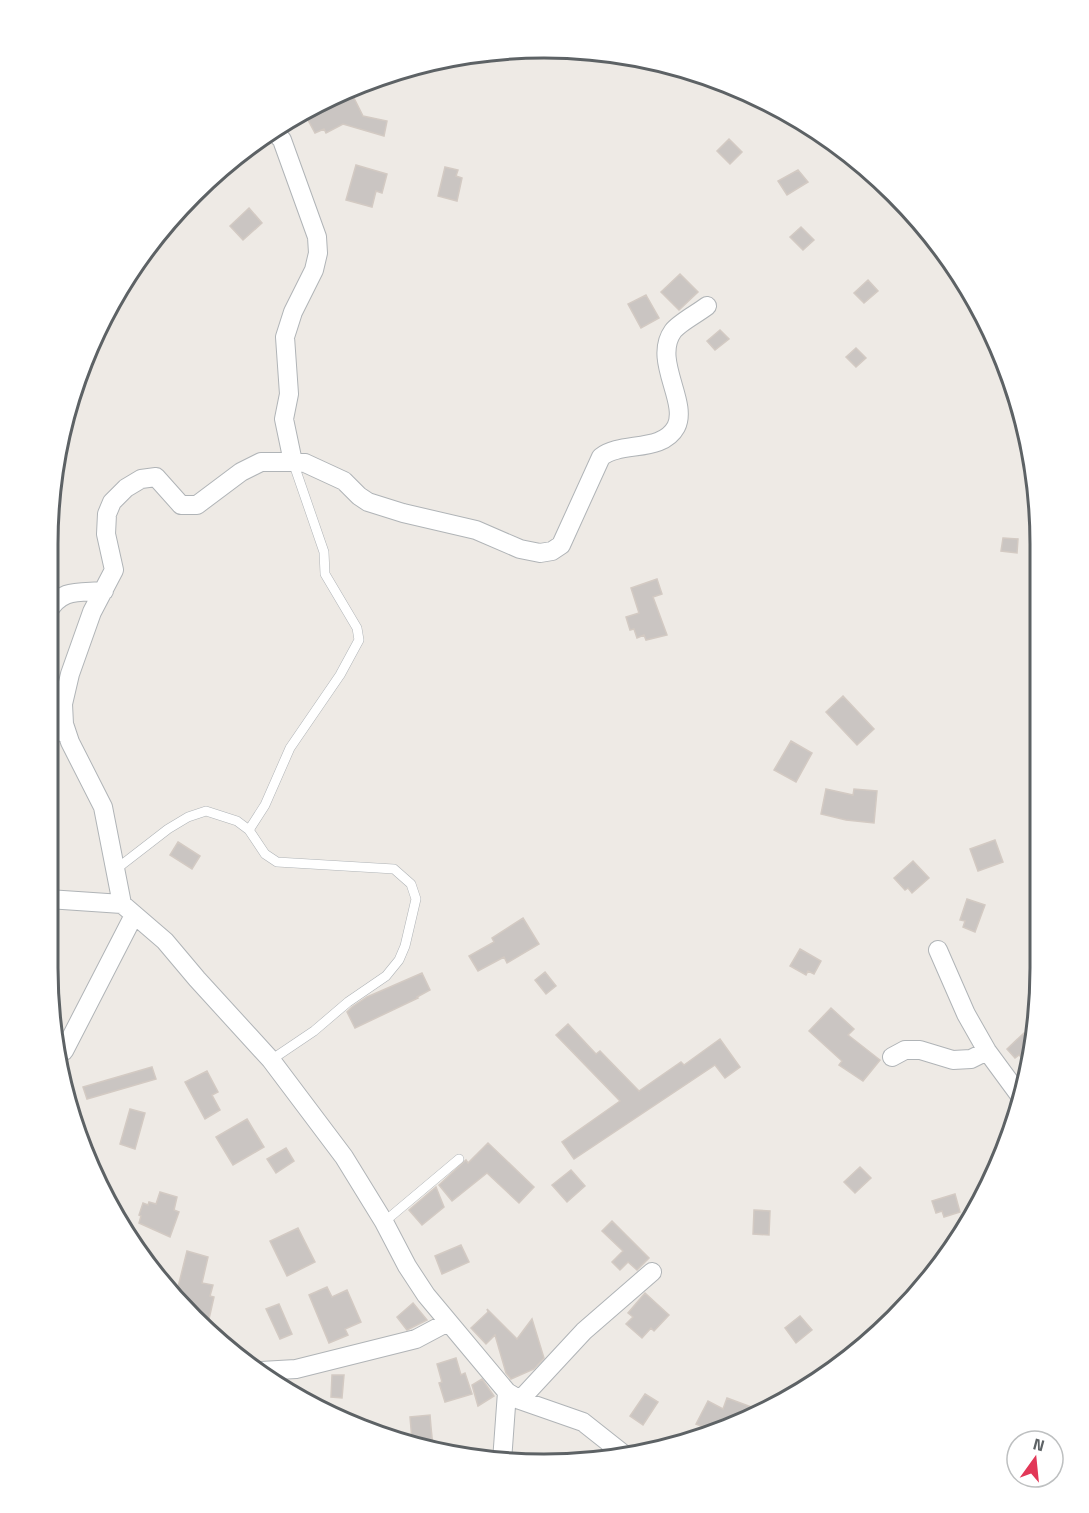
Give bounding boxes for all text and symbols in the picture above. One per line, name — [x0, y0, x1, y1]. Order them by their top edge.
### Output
north arrow — [1005, 1429, 1065, 1489]
text: N — [1030, 1431, 1047, 1458]

